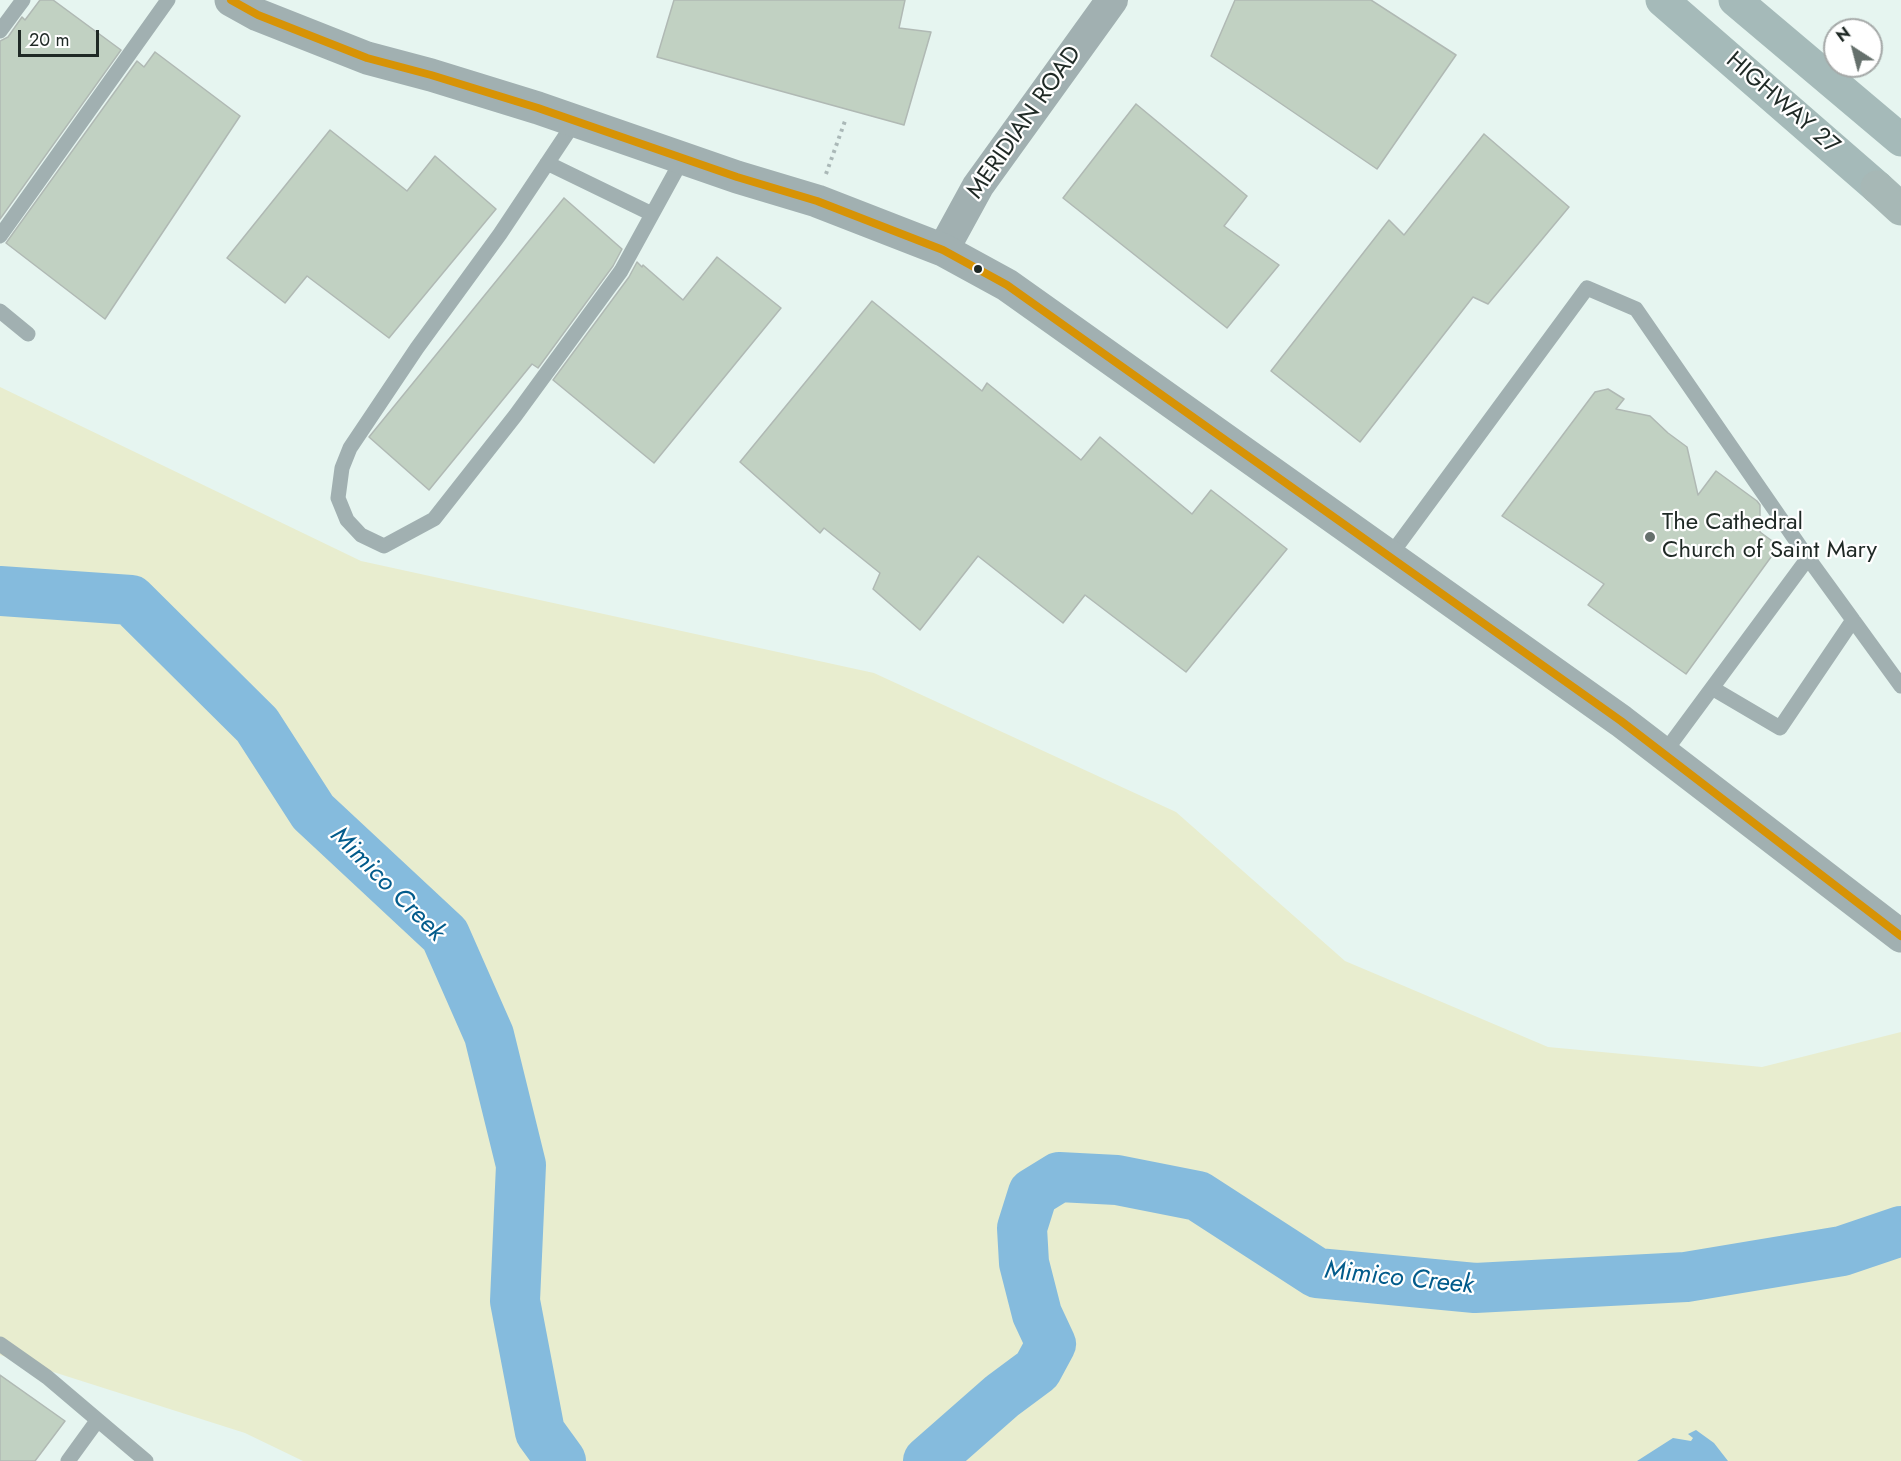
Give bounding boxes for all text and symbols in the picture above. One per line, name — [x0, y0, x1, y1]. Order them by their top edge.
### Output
scale bar — [21, 18, 102, 56]
north arrow — [1823, 18, 1883, 78]
text: N — [1831, 22, 1855, 48]
text: 20 m — [29, 27, 69, 53]
street label: MERIDIAN ROAD — [962, 41, 1088, 205]
street label: HIGHWAY 27 — [1719, 47, 1845, 161]
unlabelled marker — [972, 263, 984, 275]
place label: The Cathedral Church of Saint Mary — [1662, 509, 1877, 565]
marker: The Cathedral Church of Saint Mary — [1643, 530, 1657, 544]
water label: Mimico Creek — [323, 821, 451, 949]
water label: Mimico Creek — [1323, 1256, 1475, 1302]

